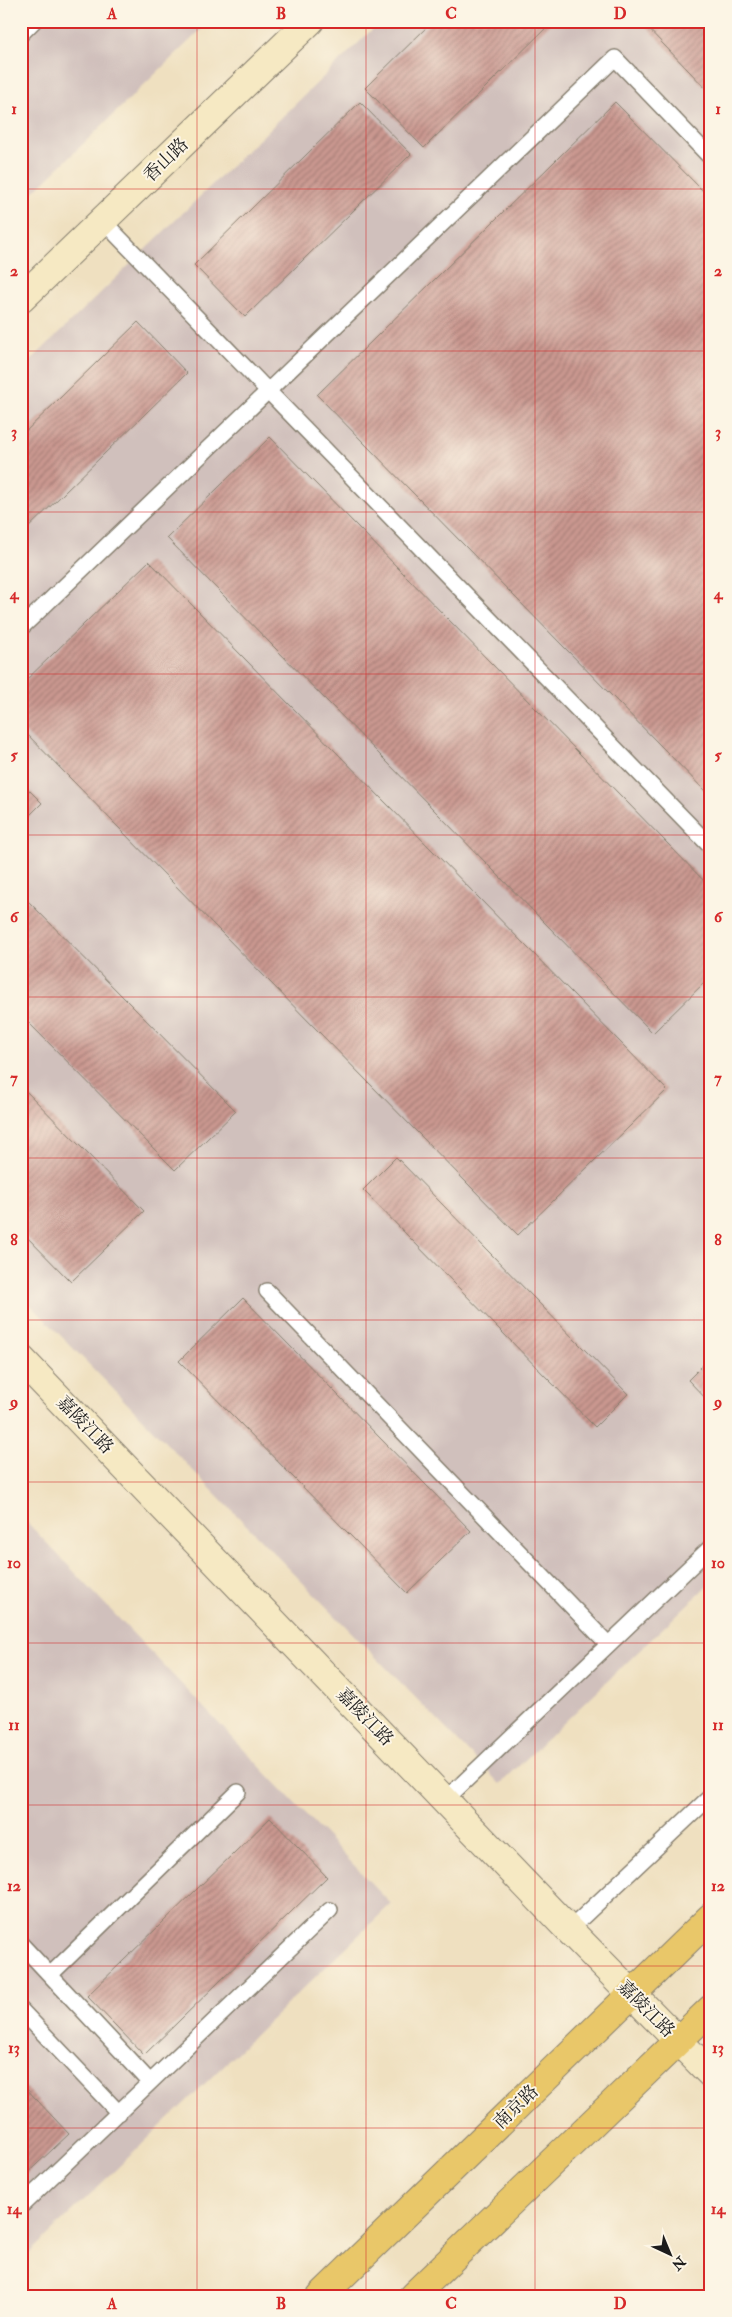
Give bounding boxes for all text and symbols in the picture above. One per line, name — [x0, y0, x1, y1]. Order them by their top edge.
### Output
text: A — [106, 4, 118, 24]
text: B — [276, 4, 286, 24]
text: C — [445, 4, 457, 24]
text: D — [613, 4, 627, 24]
text: 1 — [11, 99, 17, 119]
text: 1 — [715, 99, 721, 119]
street label: 香山路 — [139, 133, 193, 187]
text: 2 — [10, 261, 18, 281]
text: 2 — [714, 261, 722, 281]
text: 3 — [11, 422, 17, 442]
text: 3 — [715, 422, 721, 442]
text: 4 — [9, 584, 20, 604]
text: 4 — [713, 584, 724, 604]
text: 5 — [10, 745, 18, 765]
text: 5 — [714, 745, 722, 765]
text: 6 — [10, 907, 20, 927]
text: 6 — [714, 907, 724, 927]
text: 7 — [10, 1068, 18, 1088]
text: 7 — [714, 1068, 722, 1088]
text: 8 — [10, 1230, 18, 1250]
text: 8 — [714, 1230, 722, 1250]
street label: 嘉陵江路 — [52, 1391, 118, 1459]
text: 9 — [8, 1392, 18, 1412]
text: 9 — [712, 1392, 722, 1412]
text: 10 — [7, 1553, 21, 1573]
text: 10 — [711, 1553, 725, 1573]
street label: 嘉陵江路 — [332, 1683, 398, 1751]
text: 11 — [8, 1715, 20, 1735]
text: 11 — [712, 1715, 724, 1735]
text: 12 — [7, 1876, 21, 1896]
text: 12 — [711, 1876, 725, 1896]
street label: 嘉陵江路 — [612, 1975, 680, 2043]
text: 13 — [8, 2038, 20, 2058]
text: 13 — [712, 2038, 724, 2058]
street label: 南京路 — [489, 2080, 543, 2134]
text: 14 — [7, 2199, 23, 2219]
text: 14 — [711, 2199, 727, 2219]
north arrow — [644, 2230, 694, 2280]
text: N — [668, 2252, 690, 2274]
text: A — [106, 2294, 118, 2314]
text: B — [276, 2294, 286, 2314]
text: C — [445, 2294, 457, 2314]
text: D — [613, 2294, 627, 2314]

